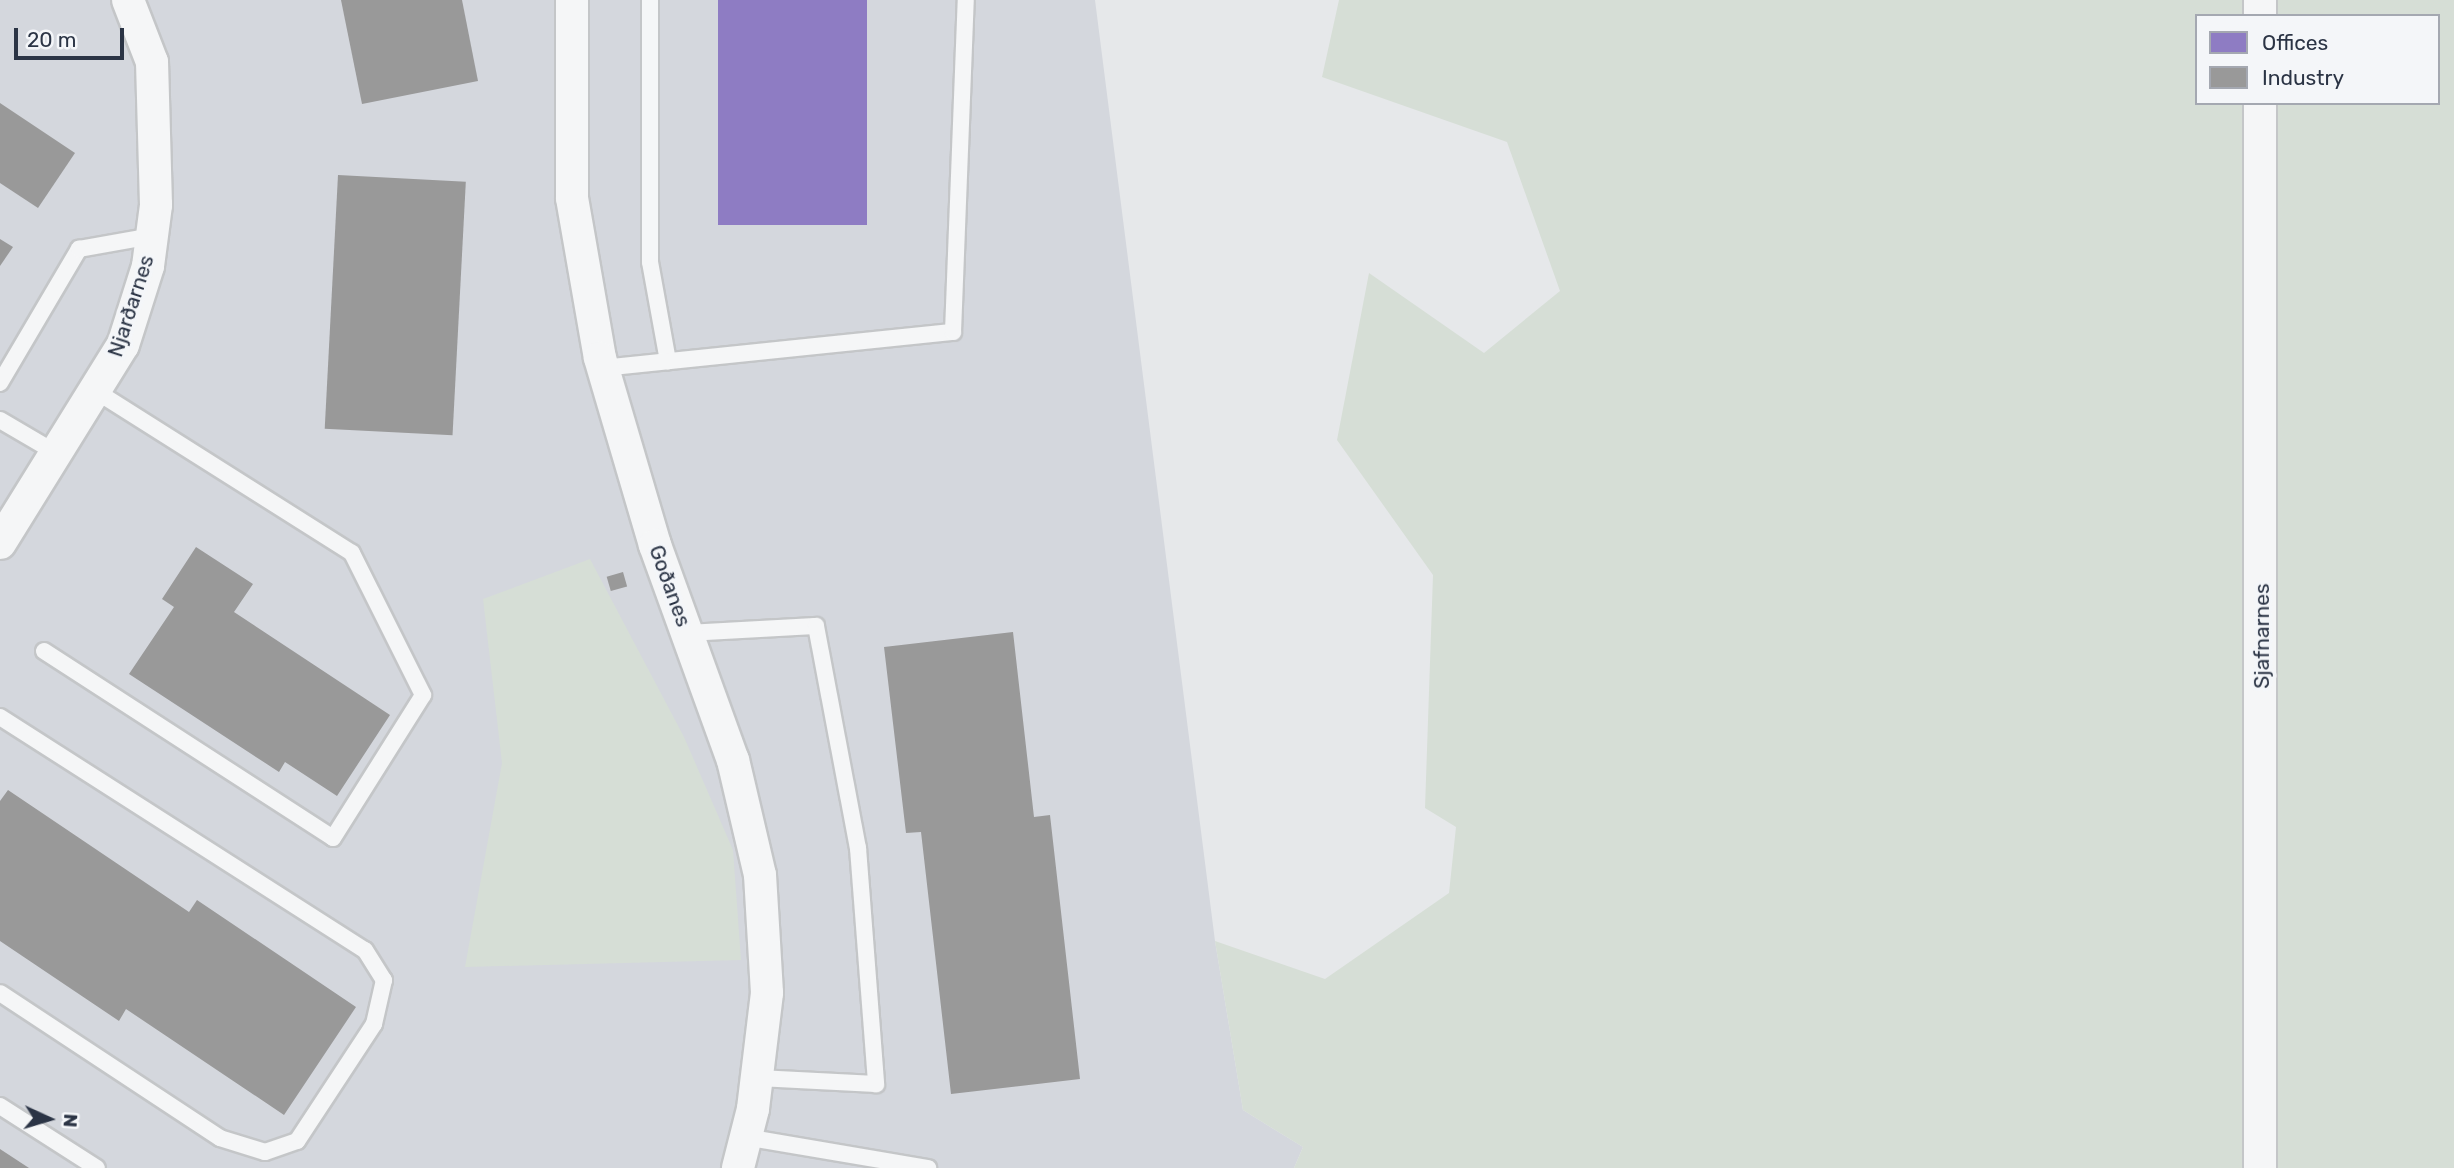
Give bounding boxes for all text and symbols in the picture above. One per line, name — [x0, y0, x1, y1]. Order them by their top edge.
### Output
scale bar — [18, 14, 128, 58]
legend — [2195, 14, 2440, 105]
text: 20 m — [27, 27, 76, 52]
text: Offices — [2262, 30, 2328, 55]
text: Industry — [2262, 65, 2344, 90]
street label: Njarðarnes — [103, 252, 159, 360]
street label: Goðanes — [644, 542, 696, 630]
street label: Sjafnarnes — [2249, 583, 2275, 689]
north arrow — [14, 1084, 84, 1154]
text: N — [58, 1113, 82, 1128]

